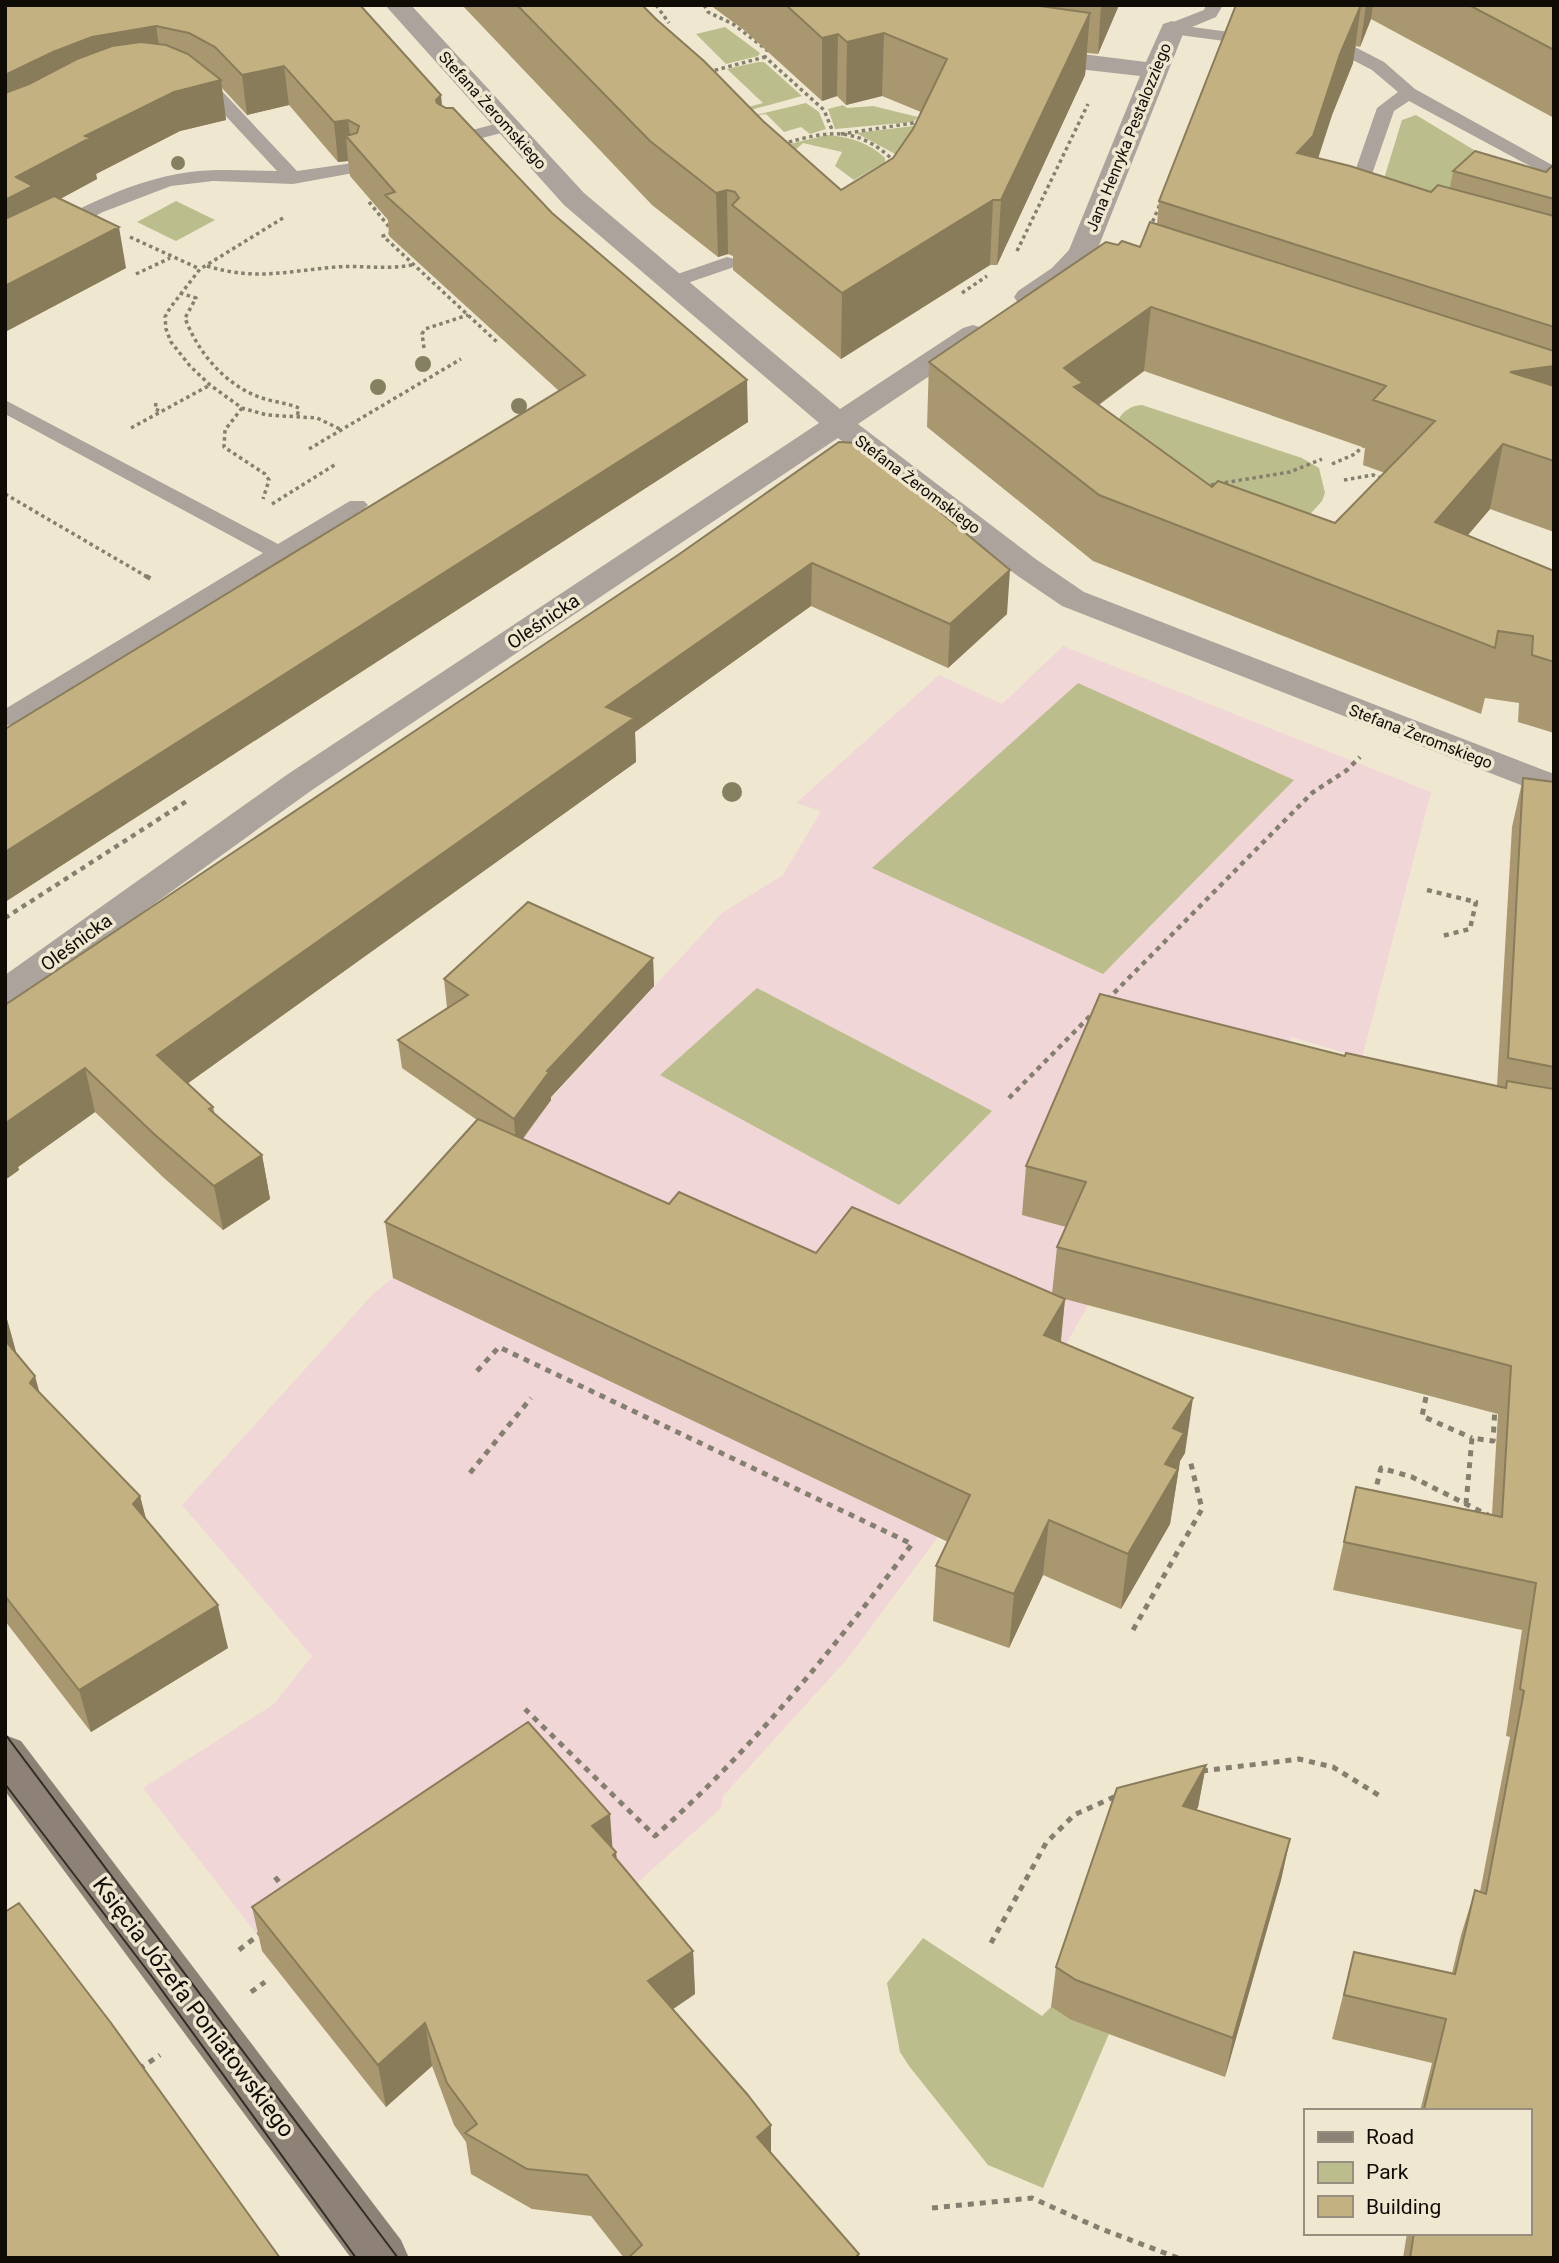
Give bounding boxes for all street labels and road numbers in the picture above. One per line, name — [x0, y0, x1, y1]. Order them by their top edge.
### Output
street label: Jana Henryka Pestalozziego — [1082, 40, 1175, 234]
street label: Stefana Żeromskiego — [435, 47, 551, 173]
street label: Stefana Żeromskiego — [851, 431, 984, 538]
street label: Oleśnicka — [503, 589, 584, 654]
street label: Stefana Żeromskiego — [1346, 700, 1495, 773]
street label: Oleśnicka — [36, 909, 116, 976]
street label: Księcia Józefa Poniatowskiego — [87, 1872, 300, 2143]

